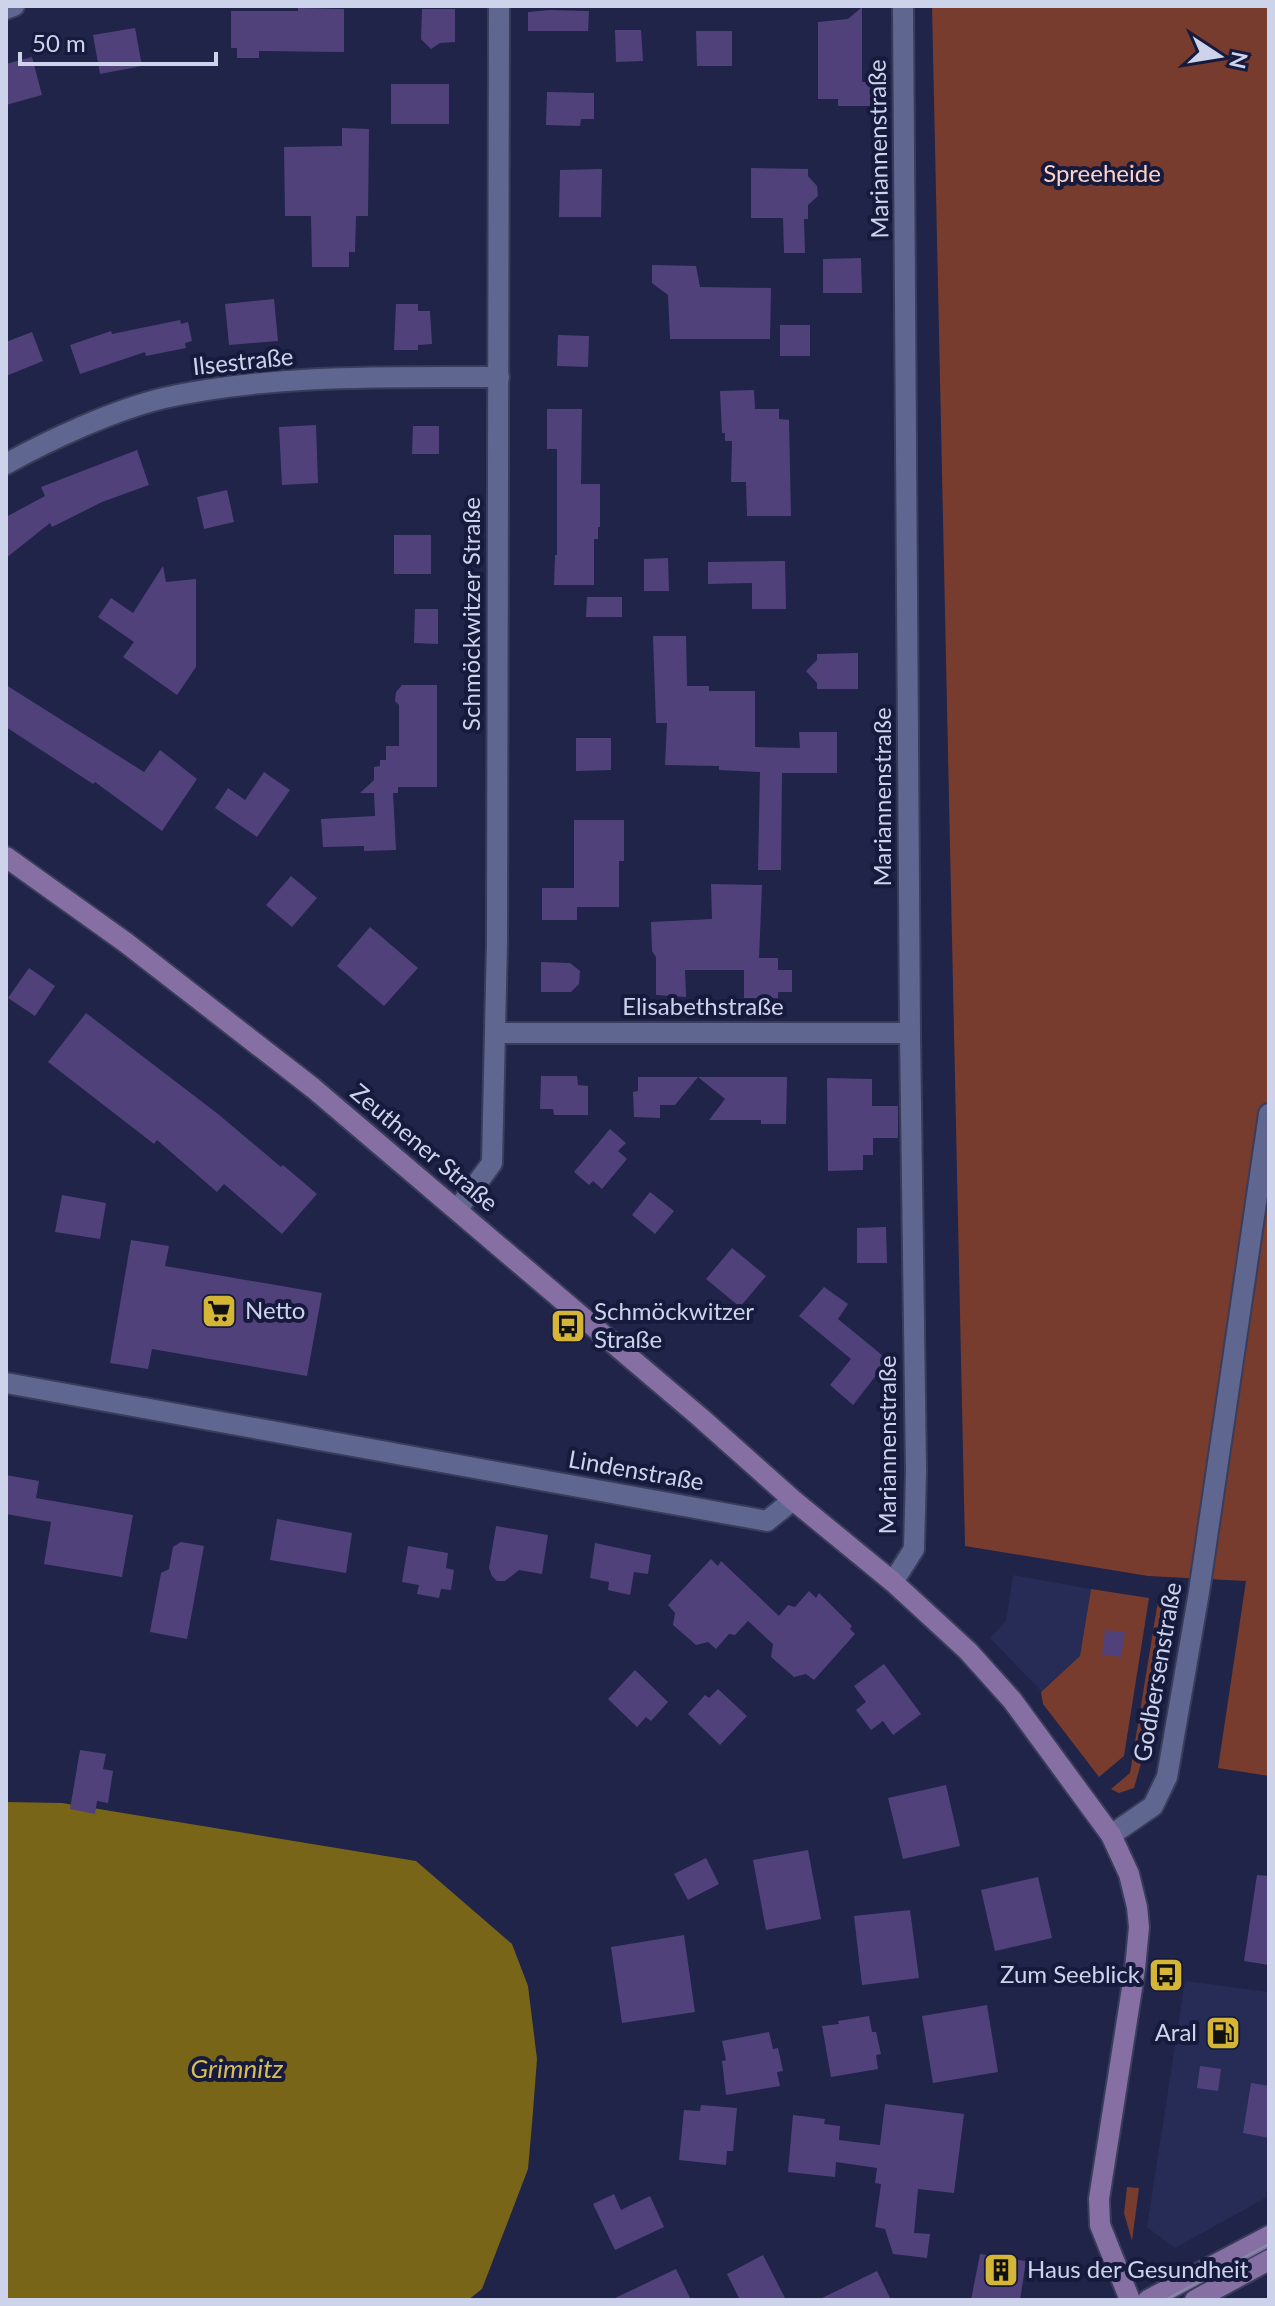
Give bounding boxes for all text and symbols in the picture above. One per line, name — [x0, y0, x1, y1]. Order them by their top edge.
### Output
scale bar — [20, 16, 216, 66]
north arrow — [1179, 16, 1259, 96]
text: 50 m — [32, 28, 86, 57]
text: N — [1224, 49, 1254, 71]
street label: Mariannenstraße — [861, 59, 894, 239]
park label: Spreeheide — [1043, 158, 1161, 187]
street label: Ilsestraße — [191, 341, 295, 380]
street label: Schmöckwitzer Straße — [456, 497, 485, 731]
street label: Mariannenstraße — [867, 707, 896, 887]
street label: Elisabethstraße — [622, 991, 784, 1020]
street label: Zeuthener Straße — [345, 1077, 504, 1217]
supermarket icon: Netto — [200, 1292, 238, 1330]
place label: Netto — [245, 1295, 305, 1324]
place label: Schmöckwitzer Straße — [594, 1296, 754, 1353]
bus stop icon: Schmöckwitzer Straße — [549, 1307, 587, 1345]
street label: Mariannenstraße — [872, 1355, 901, 1535]
street label: Lindenstraße — [566, 1443, 706, 1496]
street label: Godbersenstraße — [1126, 1580, 1187, 1764]
bus stop icon: Zum Seeblick — [1147, 1956, 1185, 1994]
place label: Zum Seeblick — [1000, 1959, 1141, 1988]
fuel station icon: Aral — [1204, 2014, 1242, 2052]
place label: Aral — [1155, 2017, 1197, 2046]
water label: Grimnitz — [191, 2052, 283, 2084]
building icon: Haus der Gesundheit — [982, 2251, 1020, 2289]
place label: Haus der Gesundheit — [1027, 2254, 1249, 2283]

